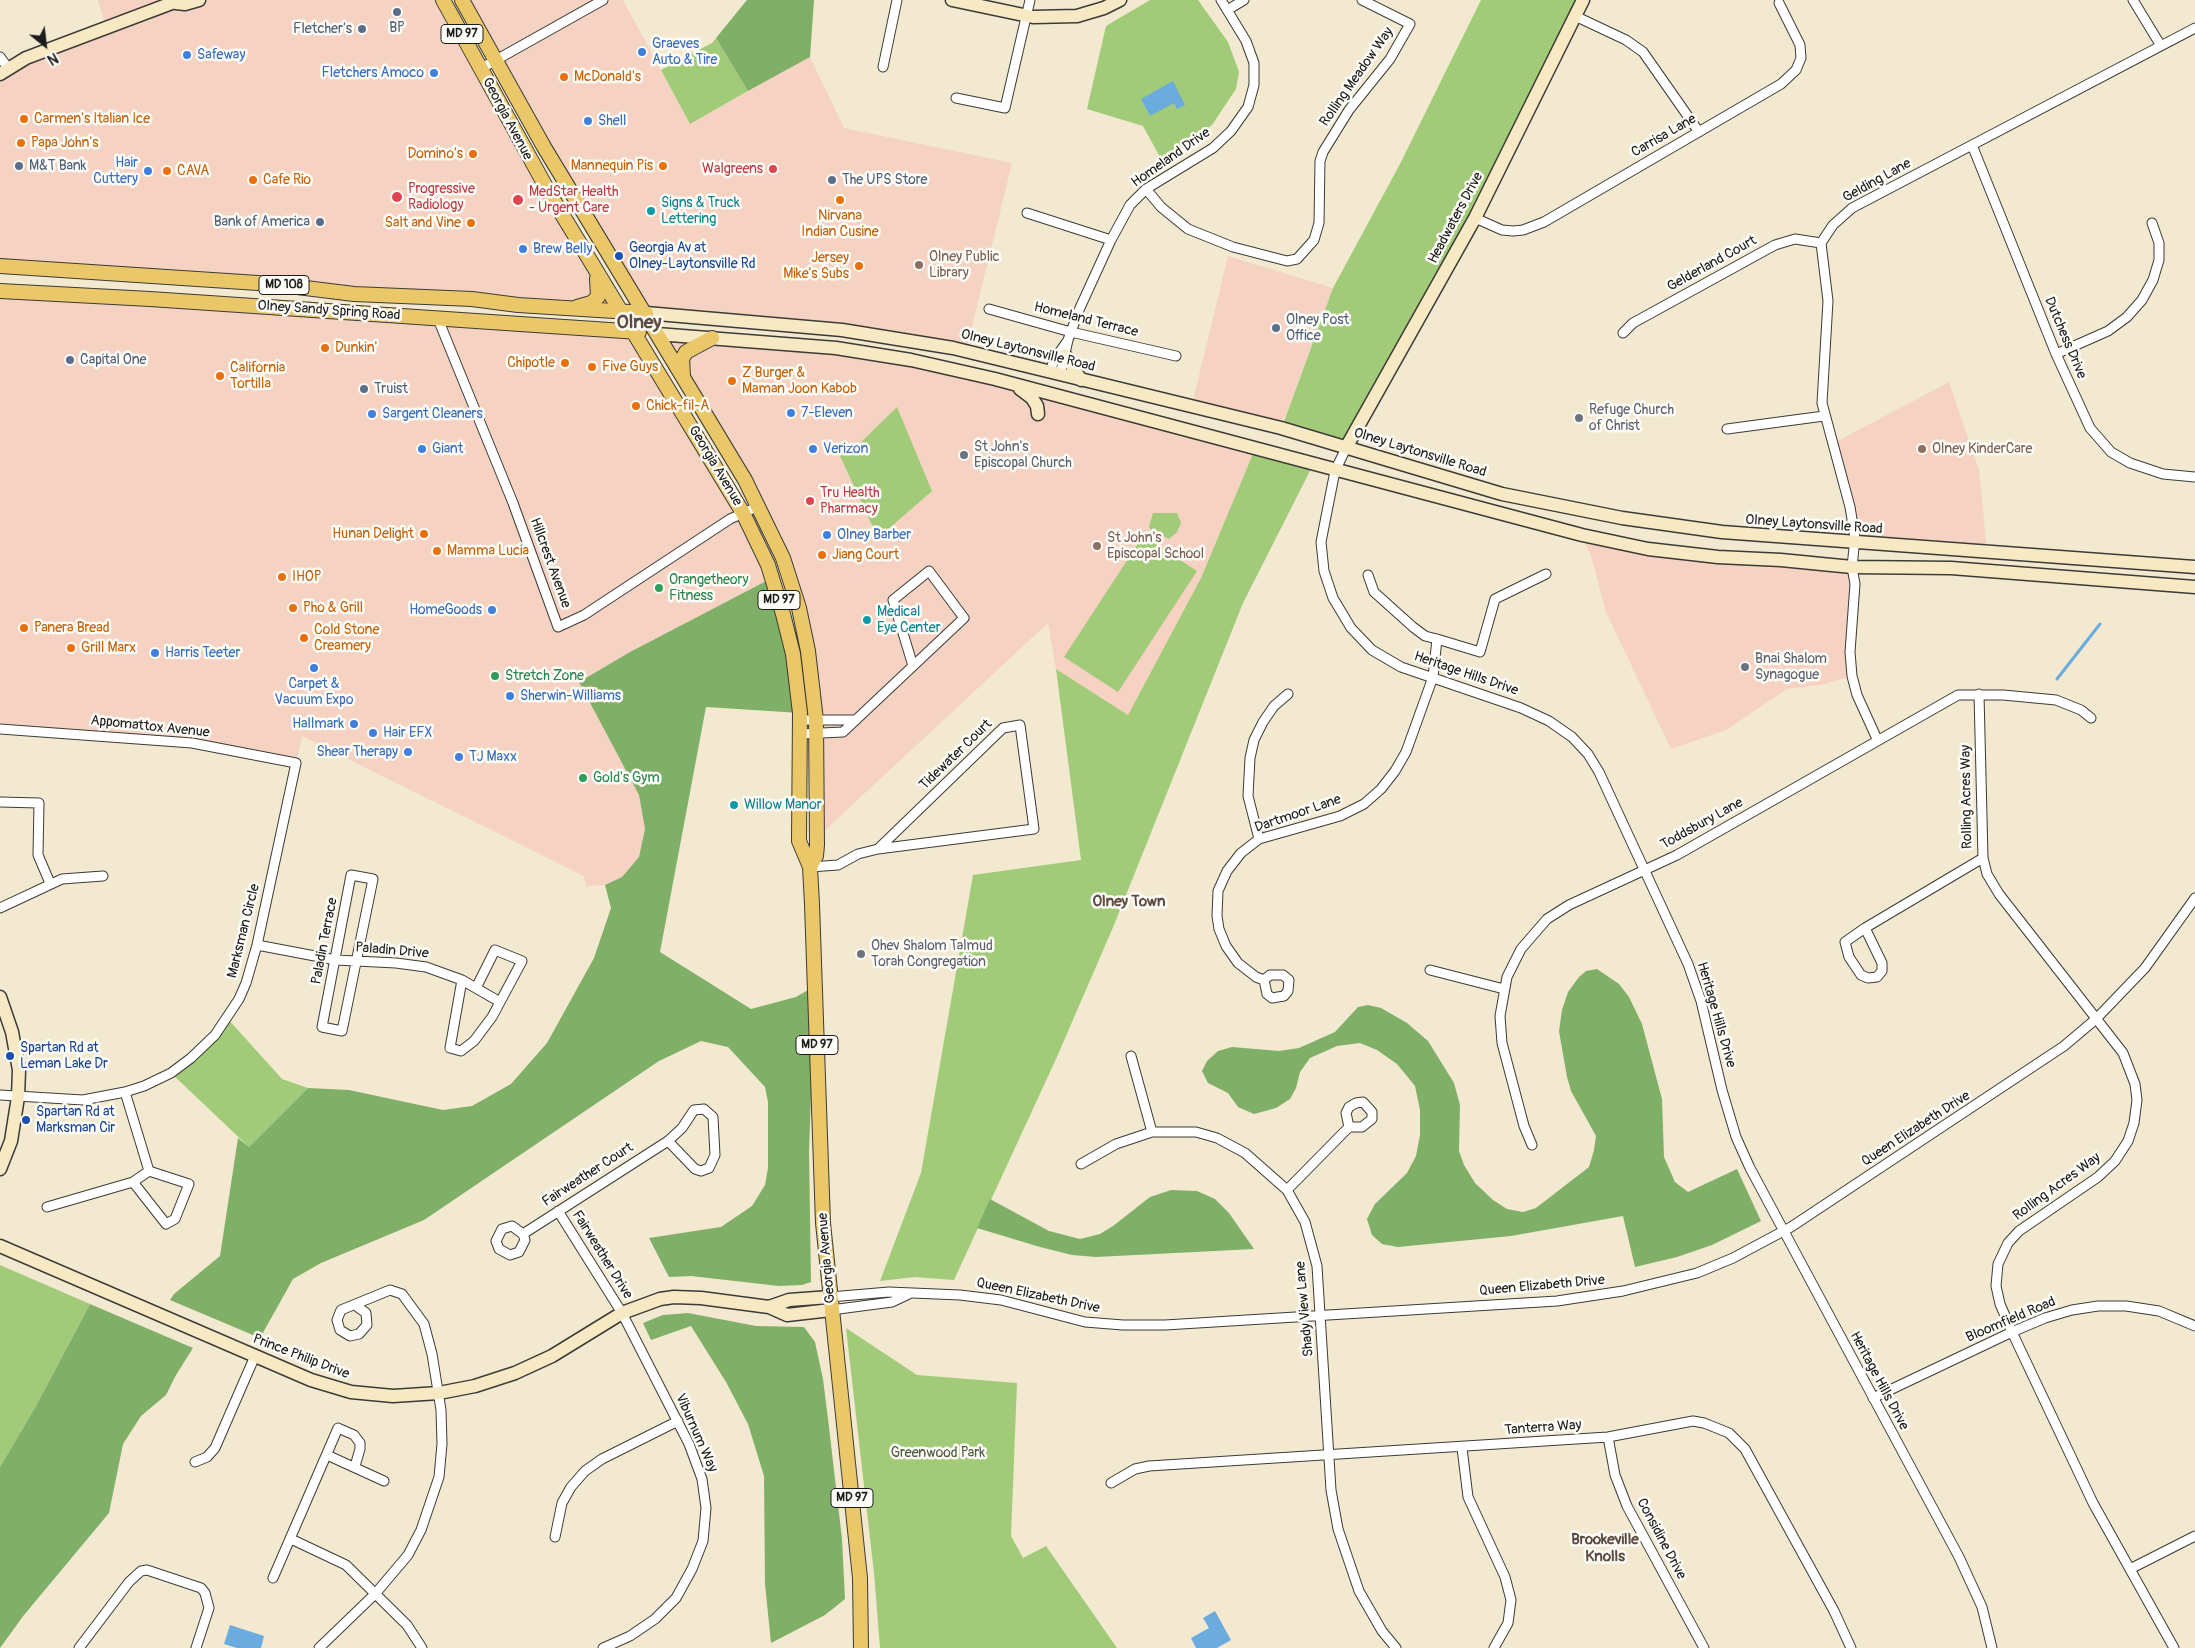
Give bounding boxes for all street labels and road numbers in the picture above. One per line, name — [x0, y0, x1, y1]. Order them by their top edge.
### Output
road number: MD 97 — [441, 24, 483, 44]
street label: Rolling Meadow Way — [1317, 24, 1397, 130]
street label: Georgia Avenue — [478, 75, 536, 163]
street label: Carrisa Lane — [1629, 111, 1699, 161]
street label: Homeland Drive — [1128, 125, 1214, 191]
street label: Gelding Lane — [1840, 155, 1914, 207]
street label: Headwaters Drive — [1425, 170, 1487, 266]
street label: Gelderland Court — [1664, 233, 1760, 295]
road number: MD 108 — [259, 276, 309, 294]
street label: Dutchess Drive — [2040, 295, 2090, 381]
street label: Olney Sandy Spring Road — [257, 298, 401, 324]
street label: Homeland Terrace — [1032, 299, 1140, 341]
street label: Olney Laytonsville Road — [959, 326, 1097, 376]
street label: Georgia Avenue — [684, 423, 746, 509]
street label: Olney Laytonsville Road — [1352, 425, 1488, 481]
street label: Olney Laytonsville Road — [1745, 512, 1883, 538]
street label: Hillcrest Avenue — [526, 516, 574, 610]
road number: MD 97 — [758, 590, 800, 610]
street label: Heritage Hills Drive — [1412, 648, 1520, 700]
street label: Appomattox Avenue — [90, 712, 210, 742]
street label: Tidewater Court — [916, 716, 996, 794]
street label: Rolling Acres Way — [1958, 745, 1976, 849]
street label: Dartmoor Lane — [1253, 791, 1343, 837]
street label: Toddsbury Lane — [1658, 794, 1746, 854]
street label: Marksman Circle — [224, 882, 264, 980]
street label: Paladin Terrace — [308, 896, 342, 986]
street label: Paladin Drive — [355, 939, 429, 963]
street label: Heritage Hills Drive — [1693, 960, 1739, 1070]
road number: MD 97 — [796, 1036, 838, 1054]
street label: Queen Elizabeth Drive — [1859, 1088, 1973, 1170]
street label: Fairweather Court — [539, 1139, 637, 1211]
street label: Rolling Acres Way — [2010, 1150, 2104, 1224]
street label: Fairweather Drive — [568, 1208, 636, 1302]
street label: Georgia Avenue — [815, 1212, 839, 1304]
street label: Shady View Lane — [1292, 1260, 1318, 1358]
street label: Queen Elizabeth Drive — [1479, 1272, 1605, 1300]
street label: Queen Elizabeth Drive — [975, 1275, 1101, 1317]
street label: Bloomfield Road — [1964, 1294, 2058, 1346]
street label: Heritage Hills Drive — [1846, 1329, 1912, 1433]
street label: Prince Philip Drive — [250, 1331, 352, 1383]
street label: Viburnum Way — [671, 1391, 721, 1475]
street label: Tanterra Way — [1504, 1417, 1582, 1439]
road number: MD 97 — [831, 1489, 873, 1508]
street label: Considine Drive — [1633, 1496, 1689, 1582]

